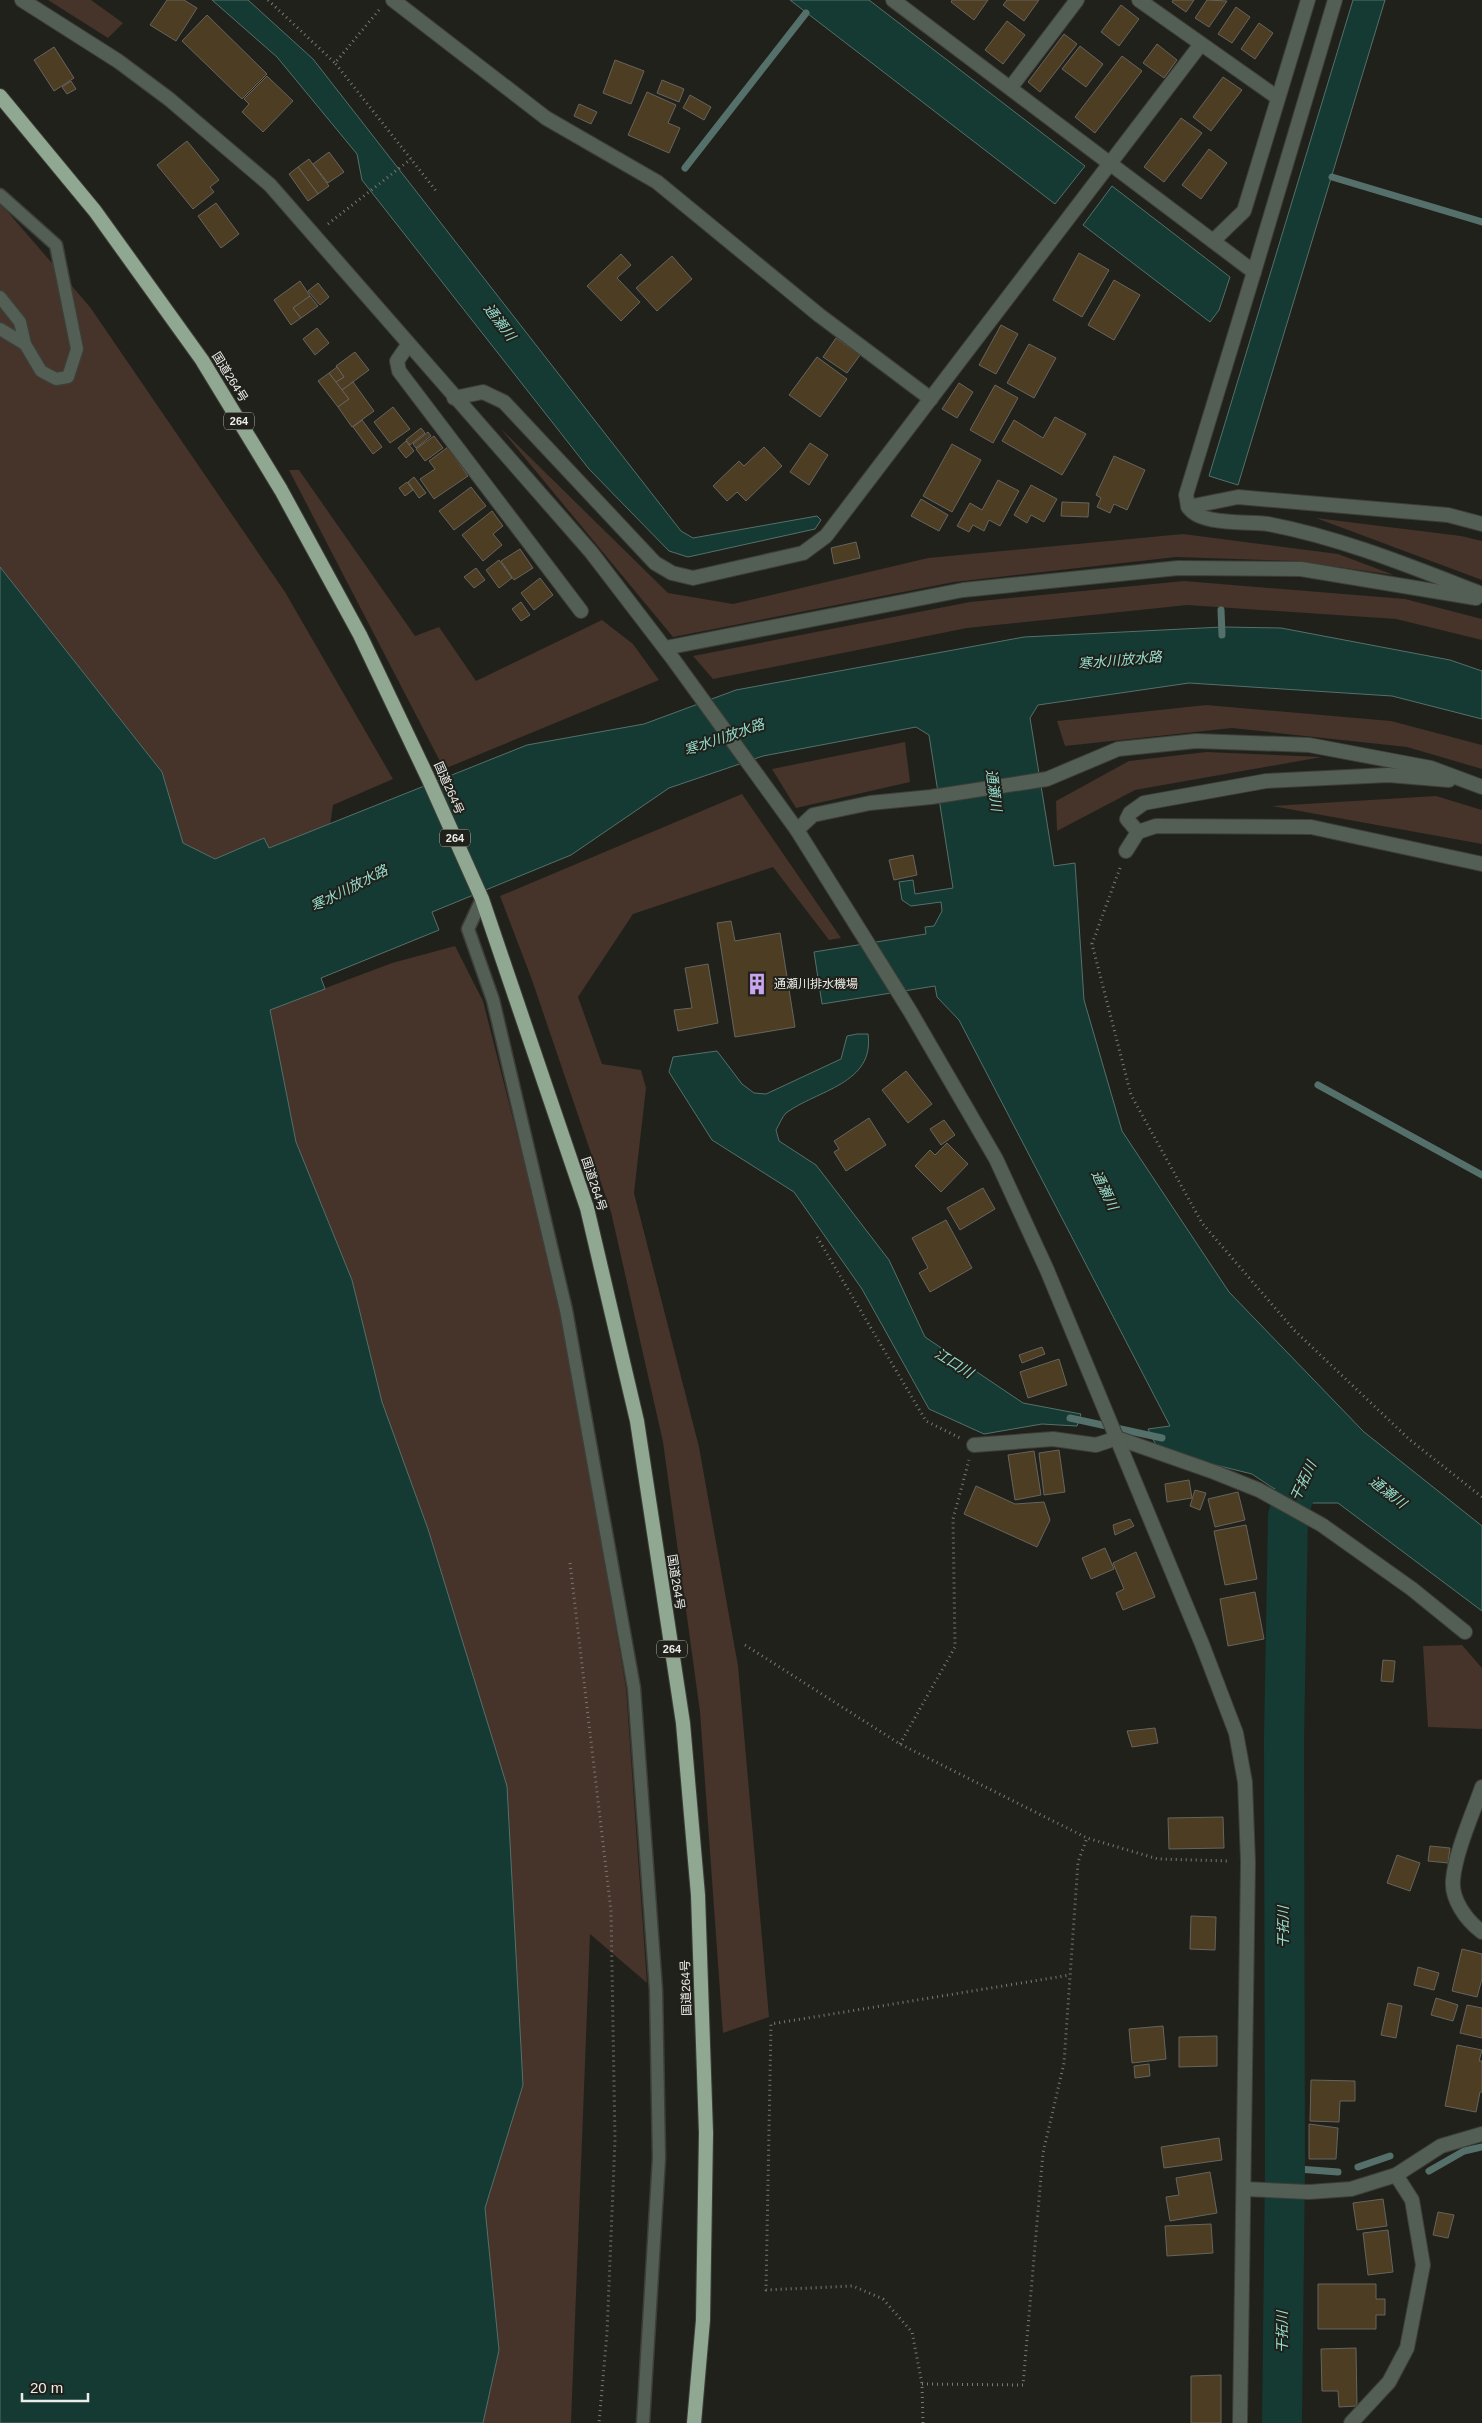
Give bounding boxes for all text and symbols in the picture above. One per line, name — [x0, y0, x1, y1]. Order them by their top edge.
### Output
water label: 通瀬川 — [481, 300, 520, 345]
street label: 国道264号 — [209, 350, 251, 404]
road number: 264 — [224, 412, 254, 430]
water label: 寒水川放水路 — [1077, 648, 1164, 672]
water label: 寒水川放水路 — [682, 715, 767, 758]
street label: 国道264号 — [431, 760, 467, 816]
water label: 通瀬川 — [983, 768, 1005, 814]
road number: 264 — [440, 830, 470, 846]
water label: 寒水川放水路 — [308, 861, 391, 914]
building icon: 通瀬川排水機場 — [744, 971, 770, 997]
place label: 通瀬川排水機場 — [774, 977, 858, 991]
street label: 国道264号 — [579, 1155, 609, 1213]
water label: 通瀬川 — [1089, 1168, 1122, 1214]
water label: 江口川 — [932, 1345, 978, 1382]
water label: 干拓川 — [1287, 1457, 1320, 1503]
water label: 通瀬川 — [1367, 1473, 1411, 1512]
street label: 国道264号 — [665, 1553, 687, 1611]
road number: 264 — [657, 1640, 687, 1658]
water label: 干拓川 — [1275, 1904, 1291, 1948]
street label: 国道264号 — [678, 1960, 694, 2016]
water label: 干拓川 — [1274, 2309, 1290, 2353]
scale bar — [22, 2370, 89, 2402]
text: 20 m — [30, 2379, 63, 2396]

